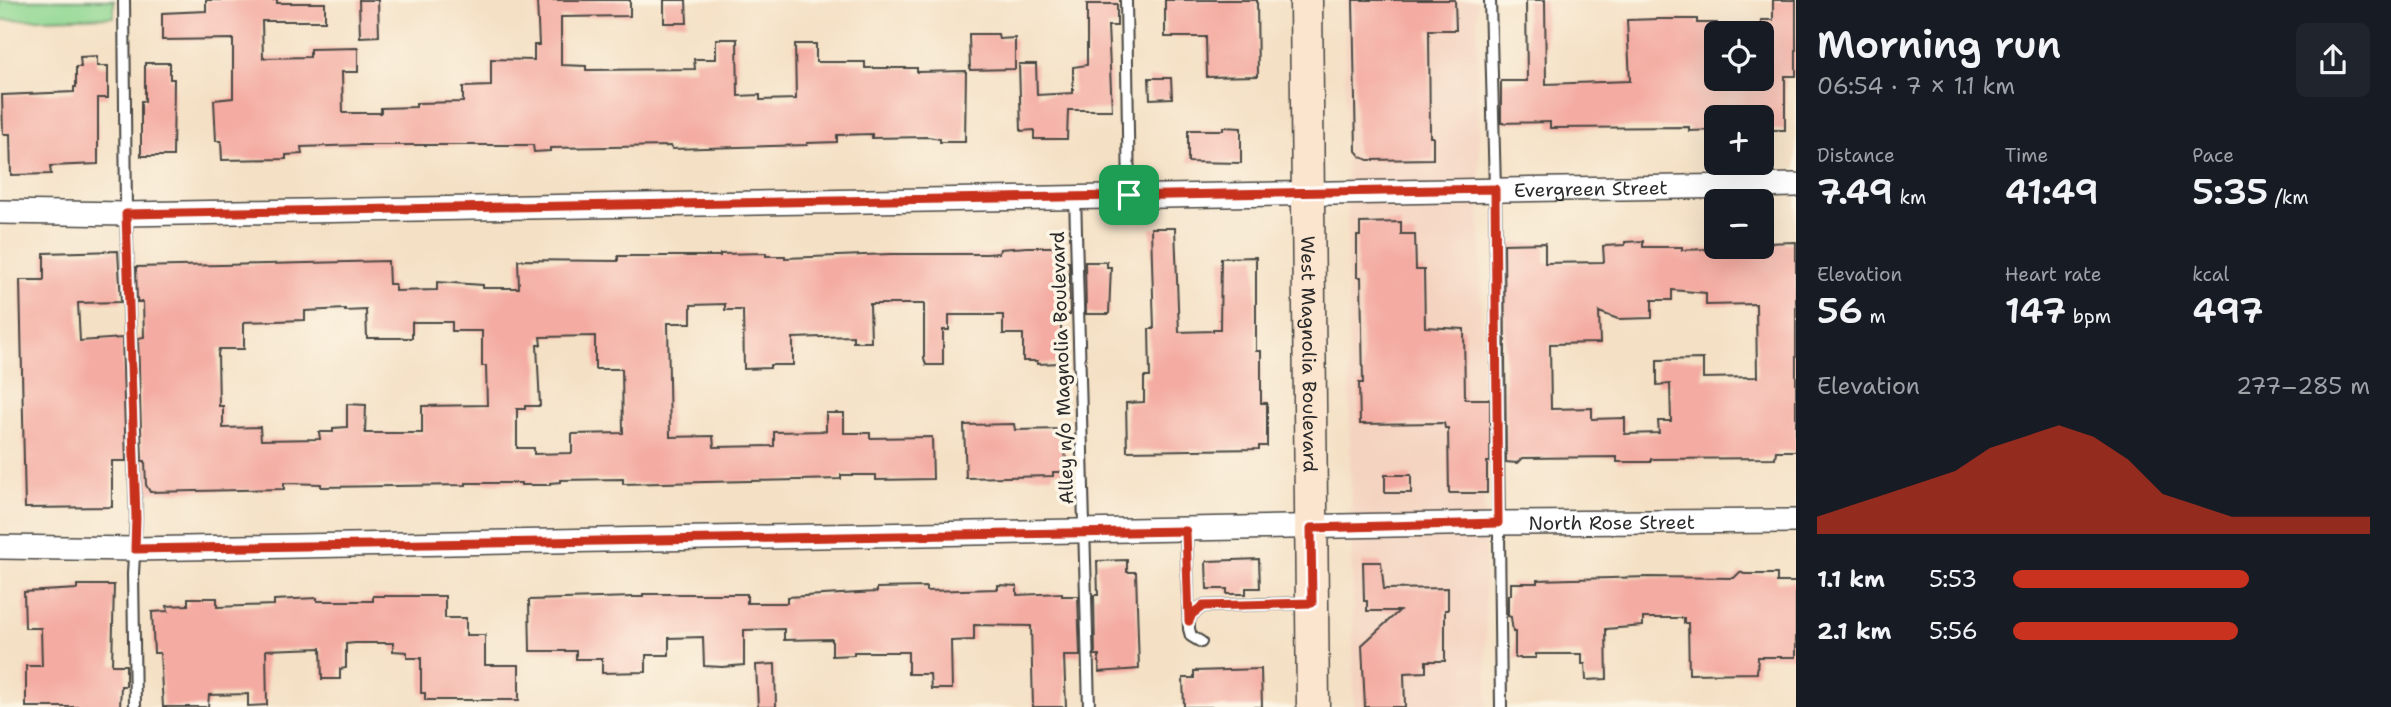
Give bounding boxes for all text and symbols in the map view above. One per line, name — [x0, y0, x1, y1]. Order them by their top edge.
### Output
text: Morning run — [1817, 19, 2061, 70]
map controls — [1704, 21, 1774, 259]
button: locate — [1704, 21, 1774, 91]
button: share — [2296, 23, 2370, 97]
text: 06:54 · 7 × 1.1 km — [1817, 71, 2015, 101]
button: + — [1704, 105, 1774, 175]
text: Distance — [1817, 143, 1895, 168]
text: Time — [2005, 143, 2048, 168]
text: Pace — [2192, 143, 2234, 168]
pin — [1099, 165, 1159, 225]
text: 7.49 — [1817, 168, 1893, 215]
text: 41:49 — [2005, 168, 2099, 215]
text: 5:35 — [2192, 168, 2268, 215]
street label: Evergreen Street — [1514, 175, 1668, 202]
icon: arrive — [1110, 176, 1148, 214]
text: km — [1893, 185, 1927, 210]
text: /km — [2268, 185, 2309, 210]
button: − — [1704, 189, 1774, 259]
street label: Alley n/o Magnolia Boulevard — [1045, 231, 1079, 505]
street label: West Magnolia Boulevard — [1296, 236, 1323, 472]
text: Elevation — [1817, 262, 1902, 287]
text: Heart rate — [2005, 262, 2101, 287]
text: kcal — [2192, 262, 2229, 287]
text: 56 — [1817, 287, 1863, 334]
text: 147 — [2005, 287, 2066, 334]
text: 497 — [2192, 287, 2264, 334]
text: m — [1863, 304, 1886, 329]
text: bpm — [2066, 304, 2111, 329]
text: Elevation — [1817, 371, 1920, 401]
text: 277–285 m — [2236, 371, 2370, 401]
street label: North Rose Street — [1528, 509, 1695, 535]
text: 1.1 km — [1817, 564, 1885, 594]
text: 5:53 — [1929, 564, 1977, 594]
text: 2.1 km — [1817, 616, 1891, 646]
text: 5:56 — [1929, 616, 1978, 646]

